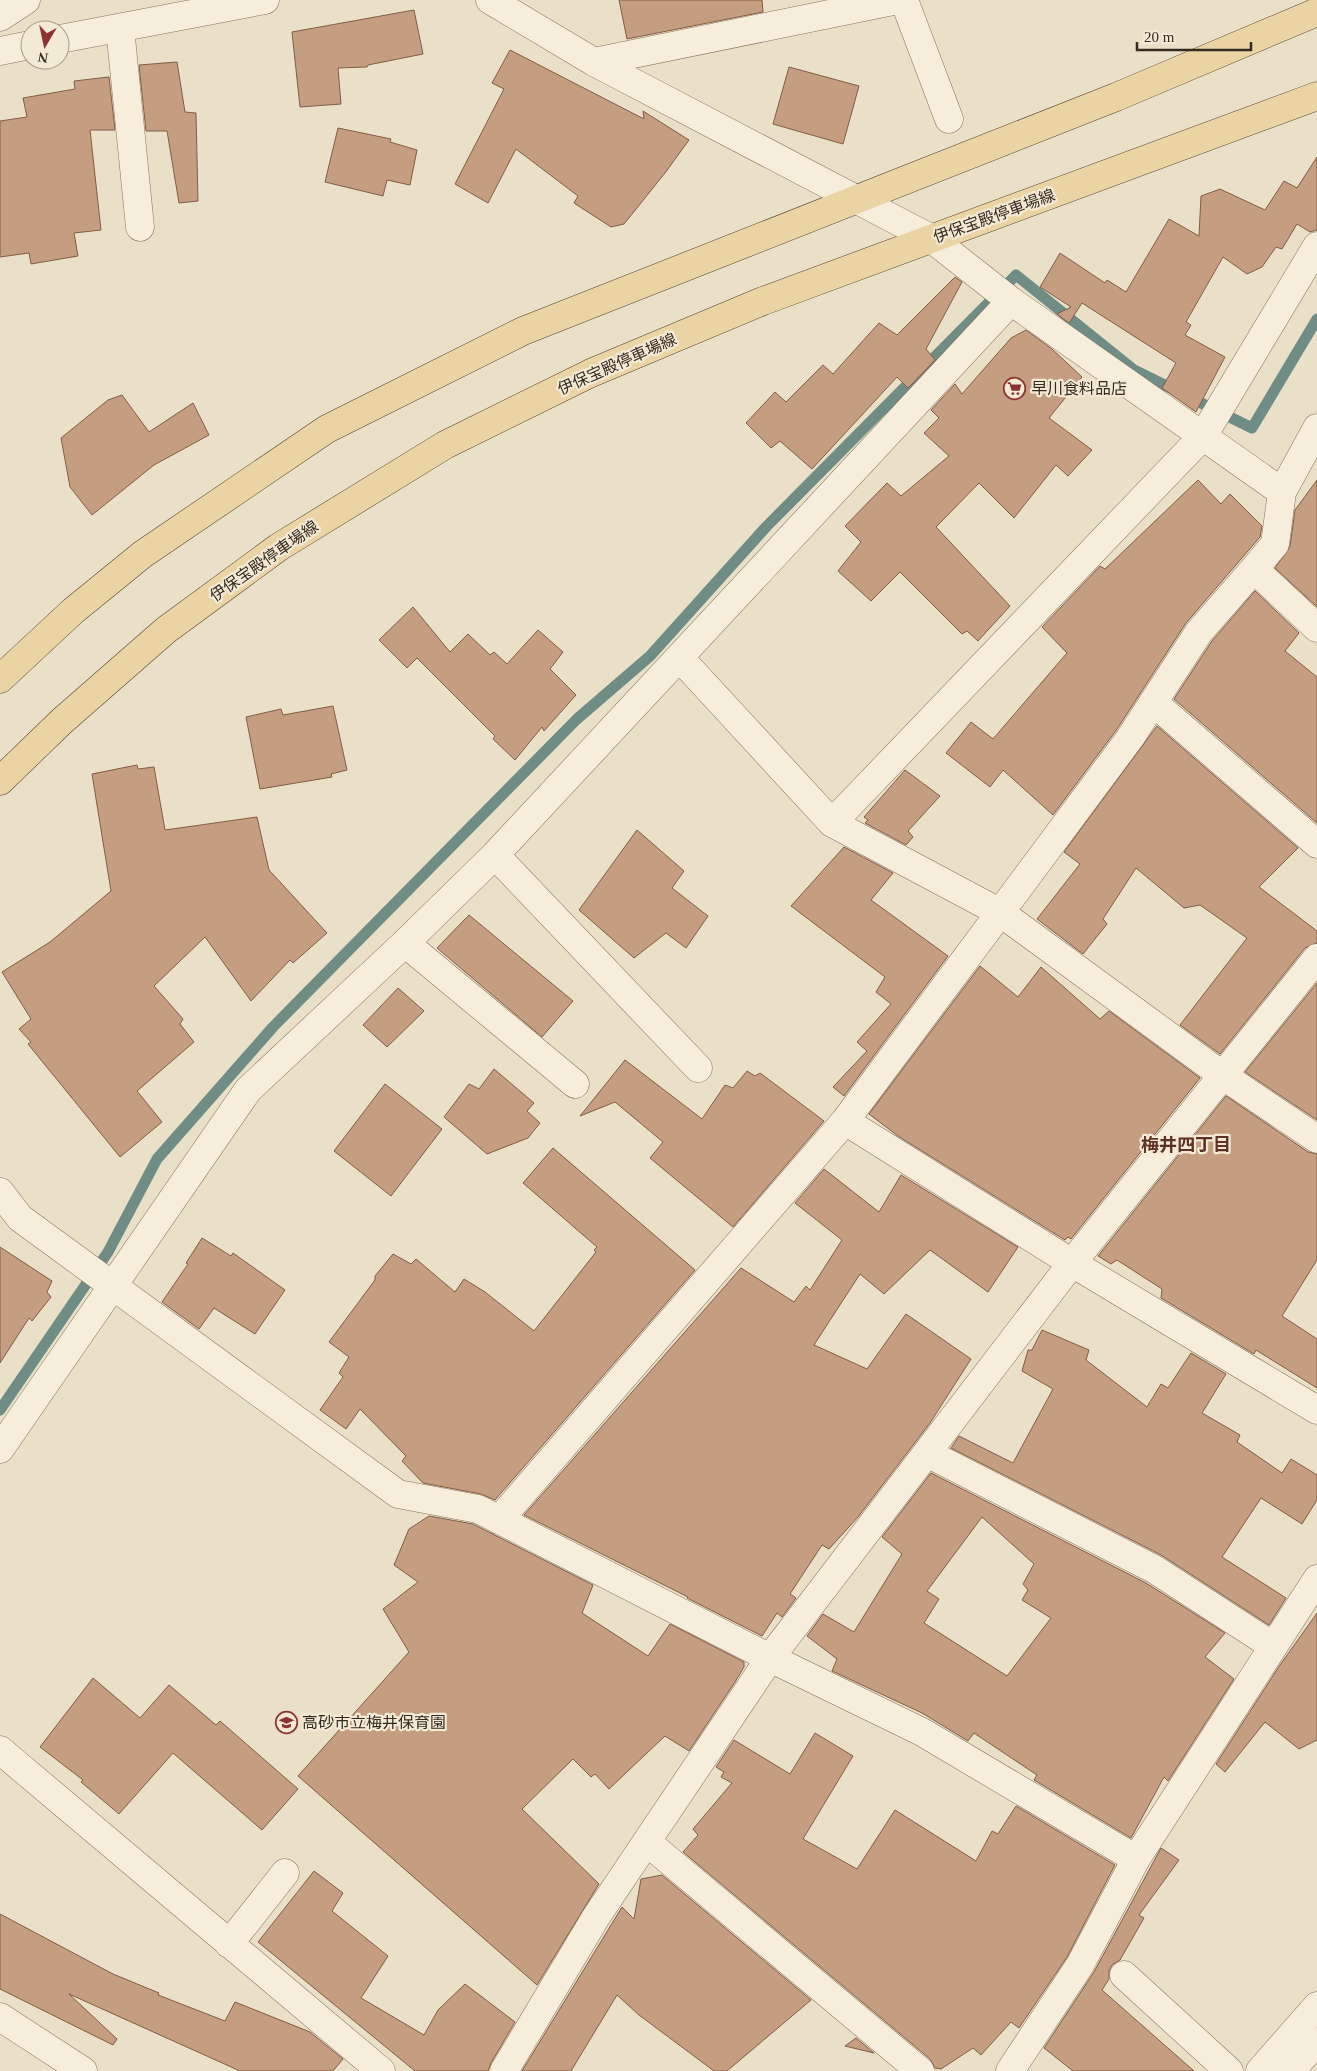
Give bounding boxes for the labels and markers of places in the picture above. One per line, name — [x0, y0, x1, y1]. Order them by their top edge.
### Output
supermarket icon: 早川食料品店 — [1003, 376, 1027, 400]
place label: 早川食料品店 — [1031, 380, 1127, 397]
school or university icon: 高砂市立梅井保育園 — [274, 1710, 298, 1734]
place label: 高砂市立梅井保育園 — [302, 1714, 446, 1731]

